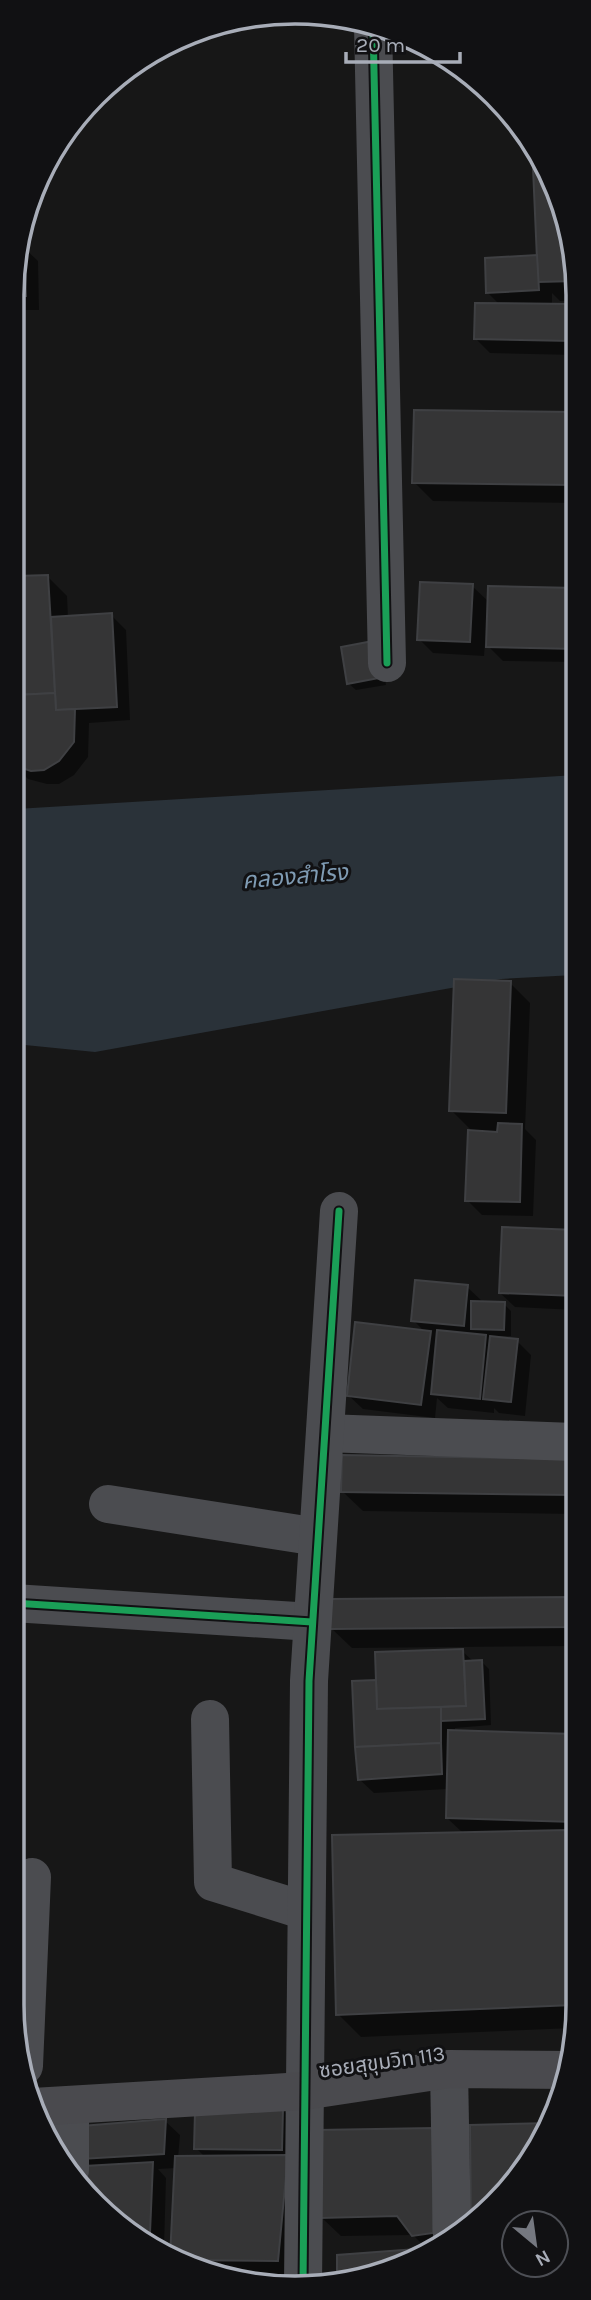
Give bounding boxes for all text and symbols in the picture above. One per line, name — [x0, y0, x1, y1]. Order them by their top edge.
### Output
scale bar — [346, 21, 460, 65]
text: 20 m — [356, 33, 405, 57]
water label: คลองสำโรง — [241, 858, 351, 895]
street label: ซอยสุขุมวิท 113 — [317, 2041, 447, 2084]
north arrow — [500, 2209, 570, 2279]
text: N — [531, 2245, 554, 2271]

